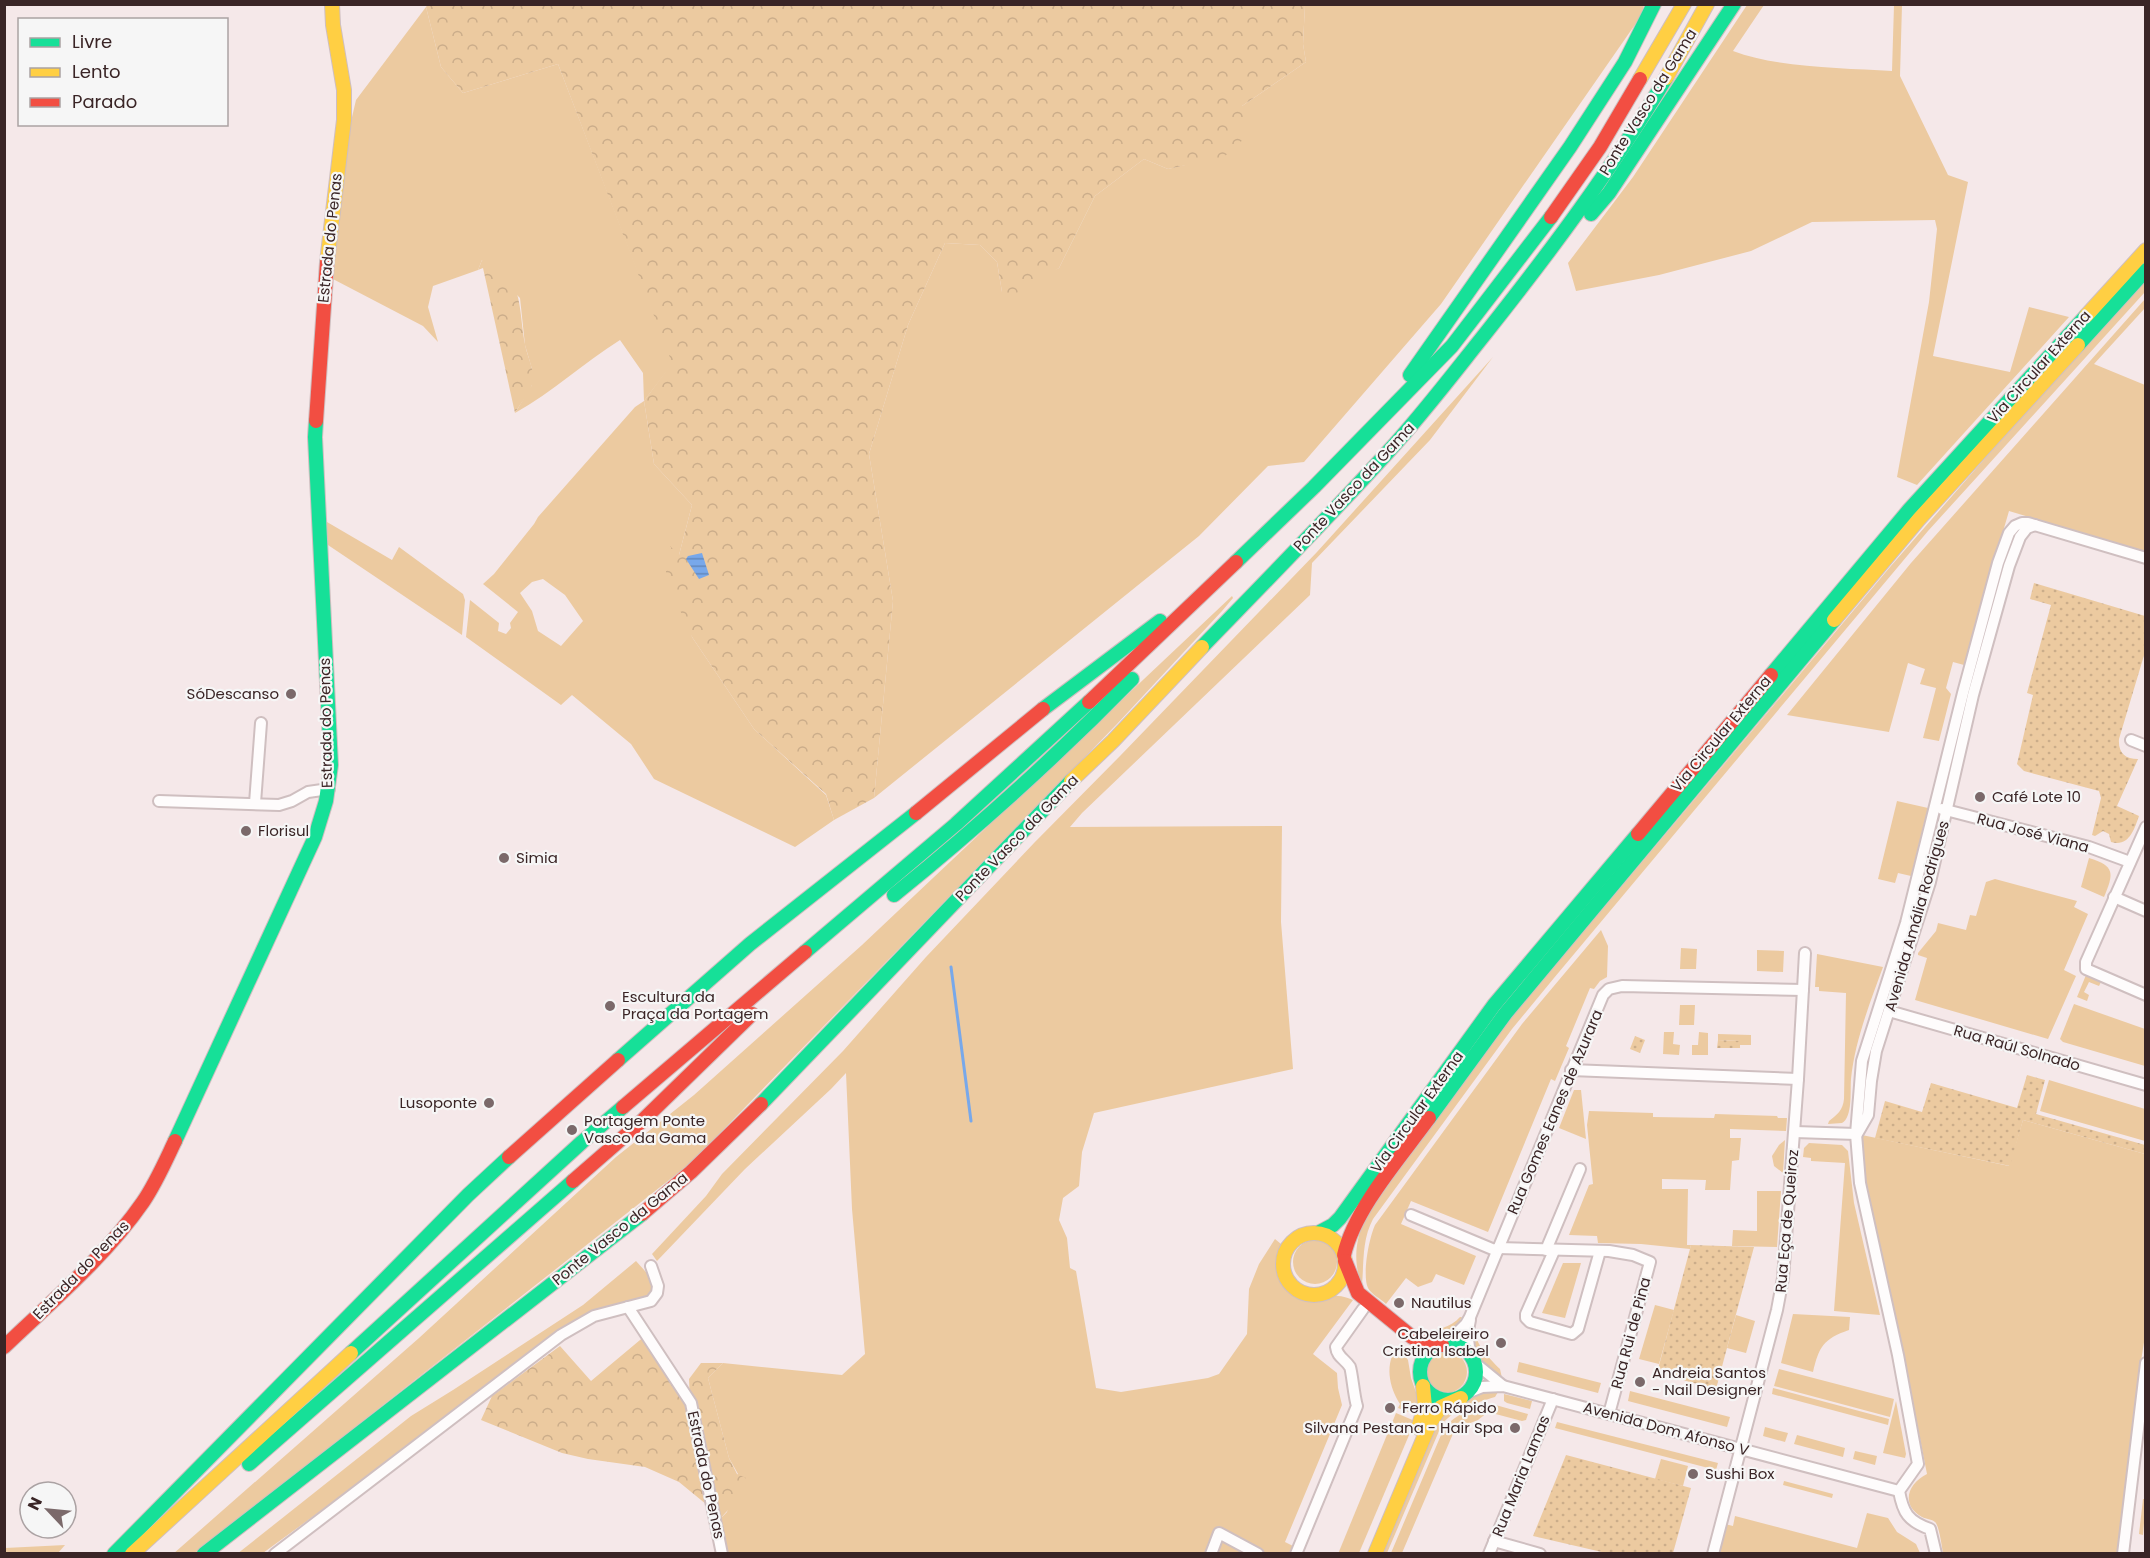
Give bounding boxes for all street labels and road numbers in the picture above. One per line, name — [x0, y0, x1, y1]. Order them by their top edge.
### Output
street label: Ponte Vasco da Gama — [1594, 24, 1701, 179]
street label: Estrada do Penas — [312, 172, 347, 304]
street label: Via Circular Externa — [1982, 305, 2095, 428]
street label: Ponte Vasco da Gama — [1288, 418, 1419, 556]
street label: Estrada do Penas — [314, 658, 337, 788]
street label: Via Circular Externa — [1666, 671, 1776, 796]
street label: Ponte Vasco da Gama — [950, 770, 1083, 906]
street label: Rua José Viana — [1975, 807, 2092, 858]
street label: Avenida Amália Rodrigues — [1879, 818, 1954, 1014]
street label: Rua Gomes Eanes de Azurara — [1502, 1006, 1607, 1218]
street label: Rua Raúl Solnado — [1951, 1019, 2083, 1076]
street label: Via Circular Externa — [1365, 1046, 1468, 1177]
street label: Rua Eça de Queiroz — [1770, 1148, 1803, 1293]
street label: Ponte Vasco da Gama — [547, 1167, 692, 1290]
street label: Estrada do Penas — [28, 1215, 134, 1324]
street label: Rua Rui de Pina — [1606, 1275, 1656, 1391]
street label: Avenida Dom Afonso V — [1581, 1396, 1751, 1461]
street label: Estrada do Penas — [683, 1409, 730, 1541]
street label: Rua Maria Lamas — [1487, 1412, 1555, 1540]

